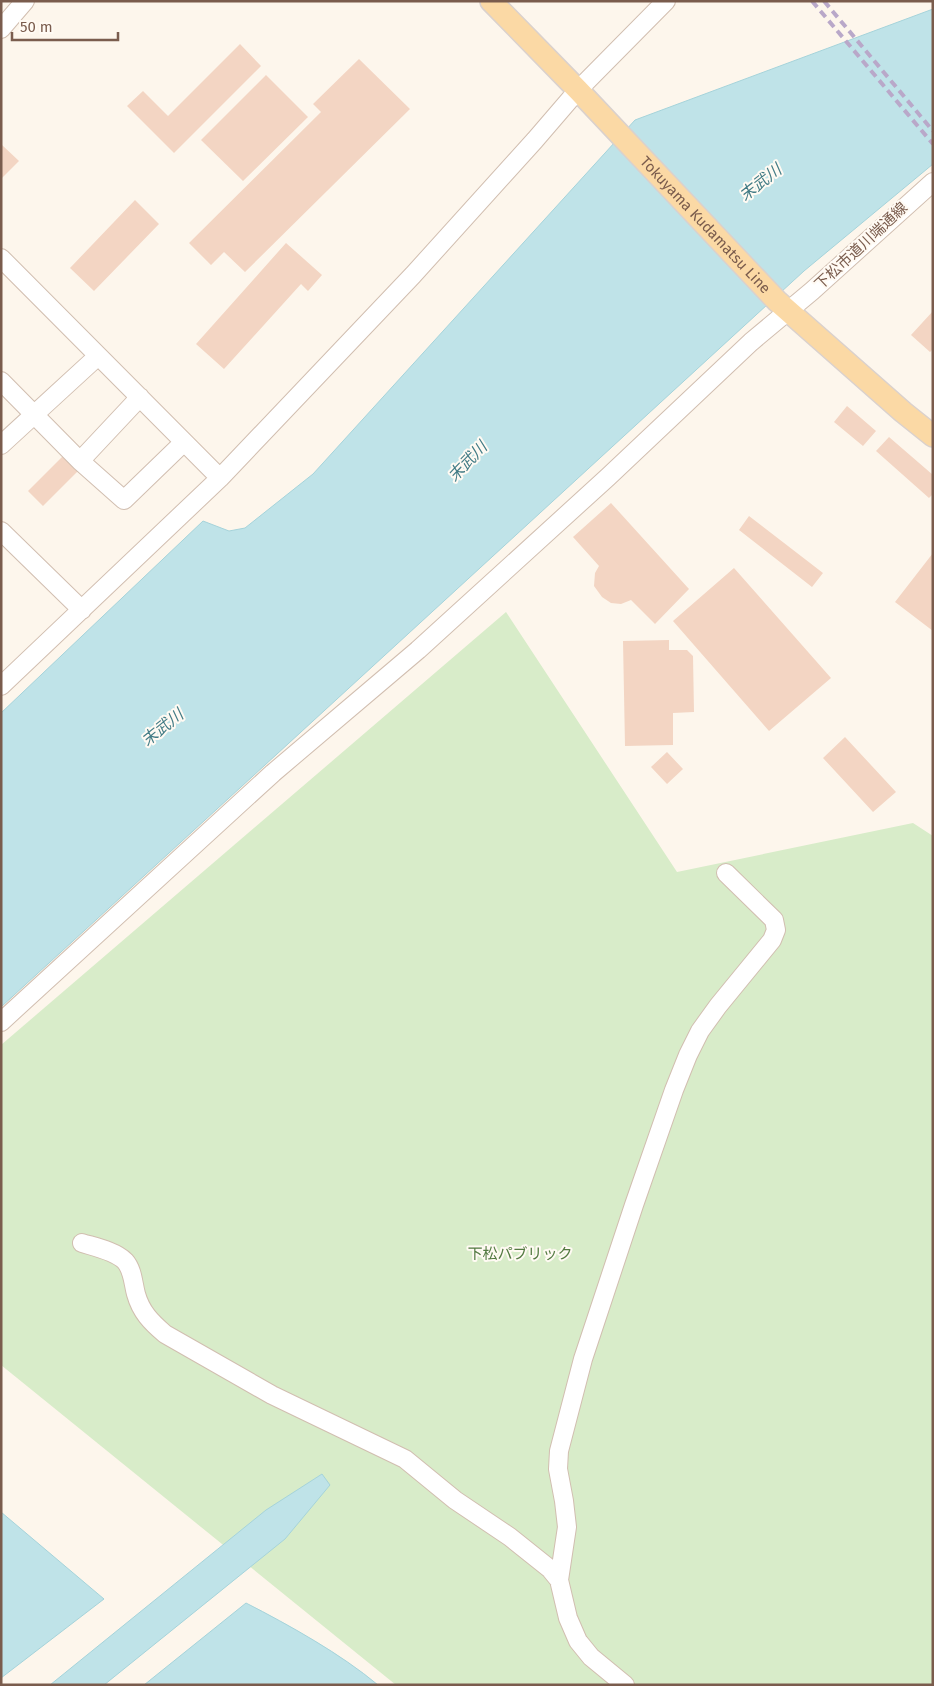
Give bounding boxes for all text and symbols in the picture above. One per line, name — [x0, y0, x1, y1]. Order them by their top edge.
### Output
scale bar — [12, 10, 119, 42]
text: 50 m — [20, 18, 53, 36]
street label: Tokuyama Kudamatsu Line — [636, 153, 774, 297]
water label: 末武川 — [736, 159, 787, 205]
street label: 下松市道川端通線 — [811, 198, 911, 294]
water label: 末武川 — [444, 436, 492, 485]
water label: 末武川 — [138, 704, 188, 750]
park label: 下松パブリック — [467, 1245, 573, 1263]

